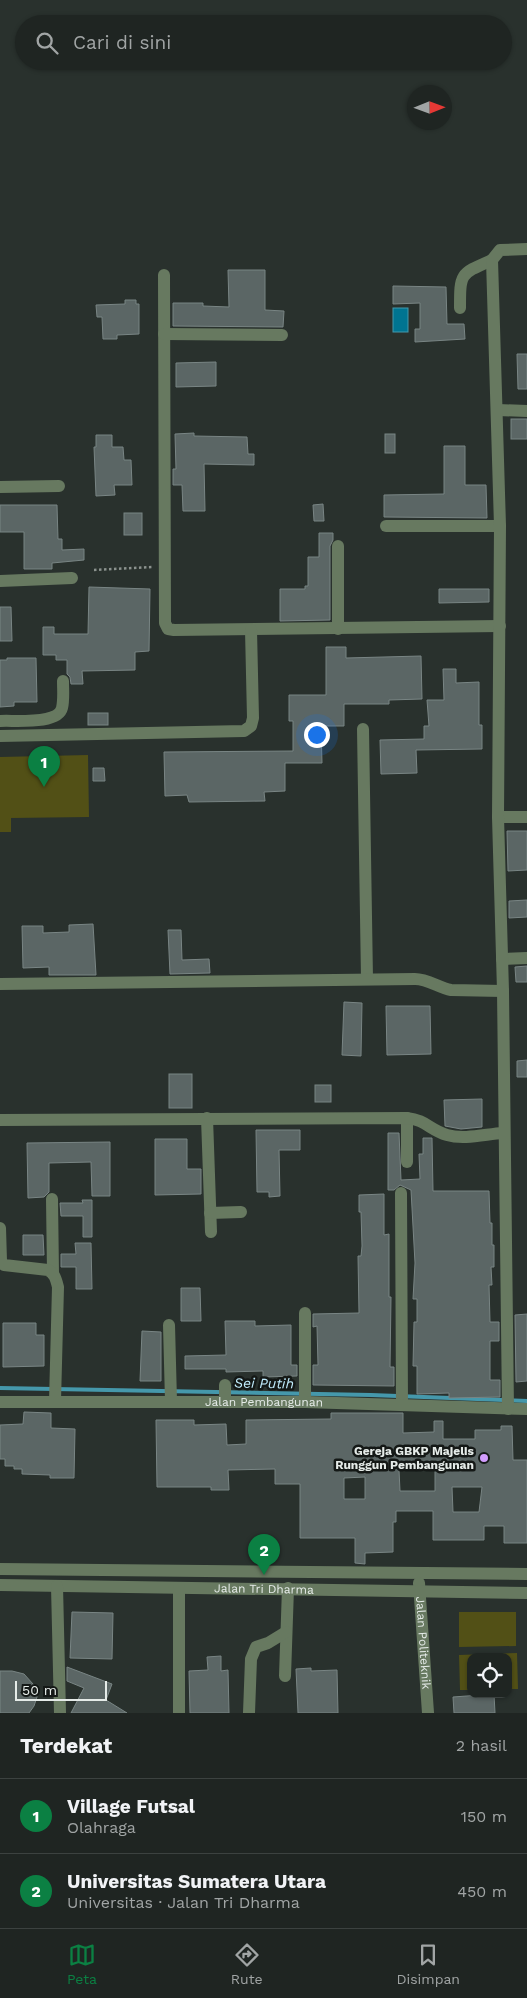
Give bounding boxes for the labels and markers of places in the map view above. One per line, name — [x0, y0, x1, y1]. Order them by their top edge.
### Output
pin: 1 — [28, 746, 60, 787]
place label: Gereja GBKP Majelis Runggun Pembangunan — [335, 1444, 475, 1472]
marker: Gereja GBKP Majelis Runggun Pembangunan — [478, 1452, 490, 1464]
pin: 2 — [248, 1534, 280, 1575]

